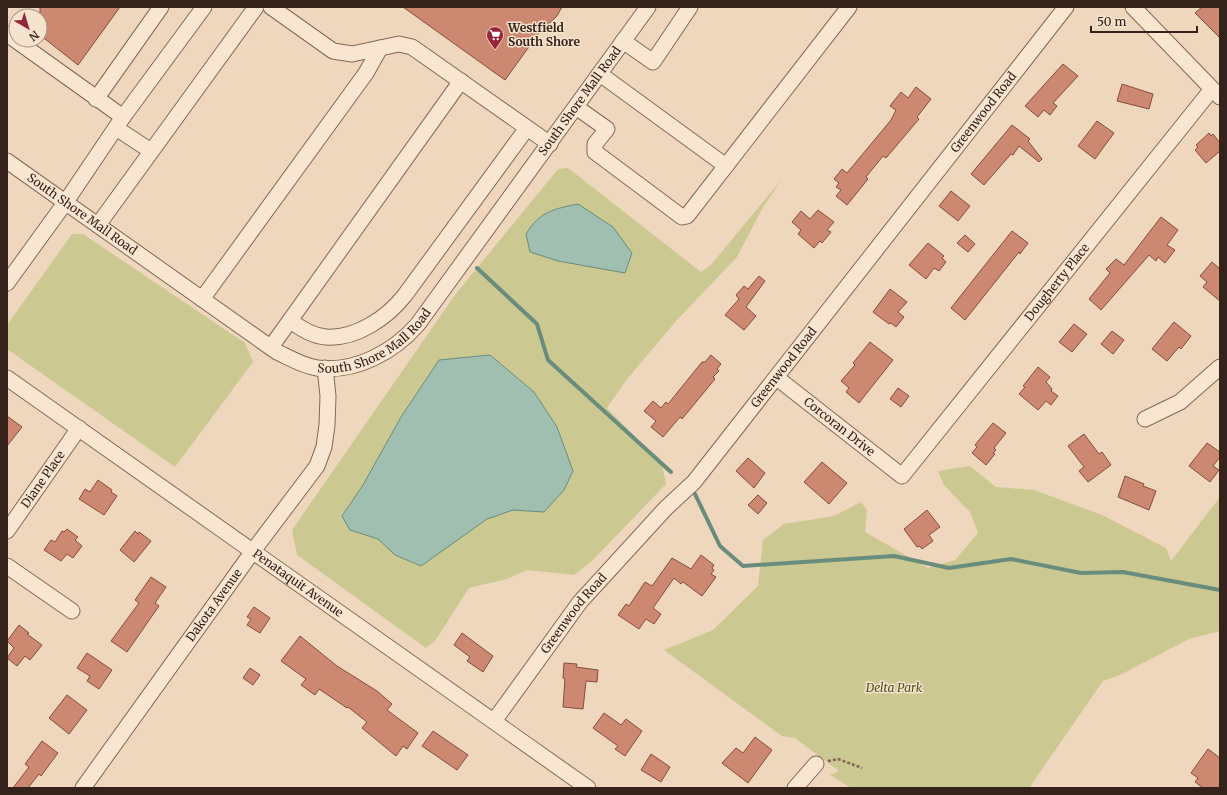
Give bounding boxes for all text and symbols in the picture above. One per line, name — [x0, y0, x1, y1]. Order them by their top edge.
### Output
north arrow — [8, 8, 48, 48]
scale bar — [1091, 8, 1197, 34]
text: 50 m — [1097, 14, 1126, 29]
place label: Westfield South Shore — [507, 20, 580, 49]
supermarket icon: Westfield South Shore — [485, 25, 505, 50]
text: N — [26, 28, 42, 44]
street label: South Shore Mall Road — [535, 43, 624, 158]
street label: Greenwood Road — [947, 69, 1019, 155]
street label: South Shore Mall Road — [25, 170, 140, 258]
street label: Dougherty Place — [1021, 240, 1092, 324]
street label: South Shore Mall Road — [317, 305, 434, 376]
street label: Greenwood Road — [747, 324, 820, 410]
street label: Corcoran Drive — [801, 394, 878, 459]
street label: Diane Place — [17, 448, 68, 511]
street label: Penataquit Avenue — [250, 546, 346, 620]
street label: Dakota Avenue — [183, 566, 245, 644]
street label: Greenwood Road — [537, 570, 610, 656]
park label: Delta Park — [865, 680, 923, 695]

